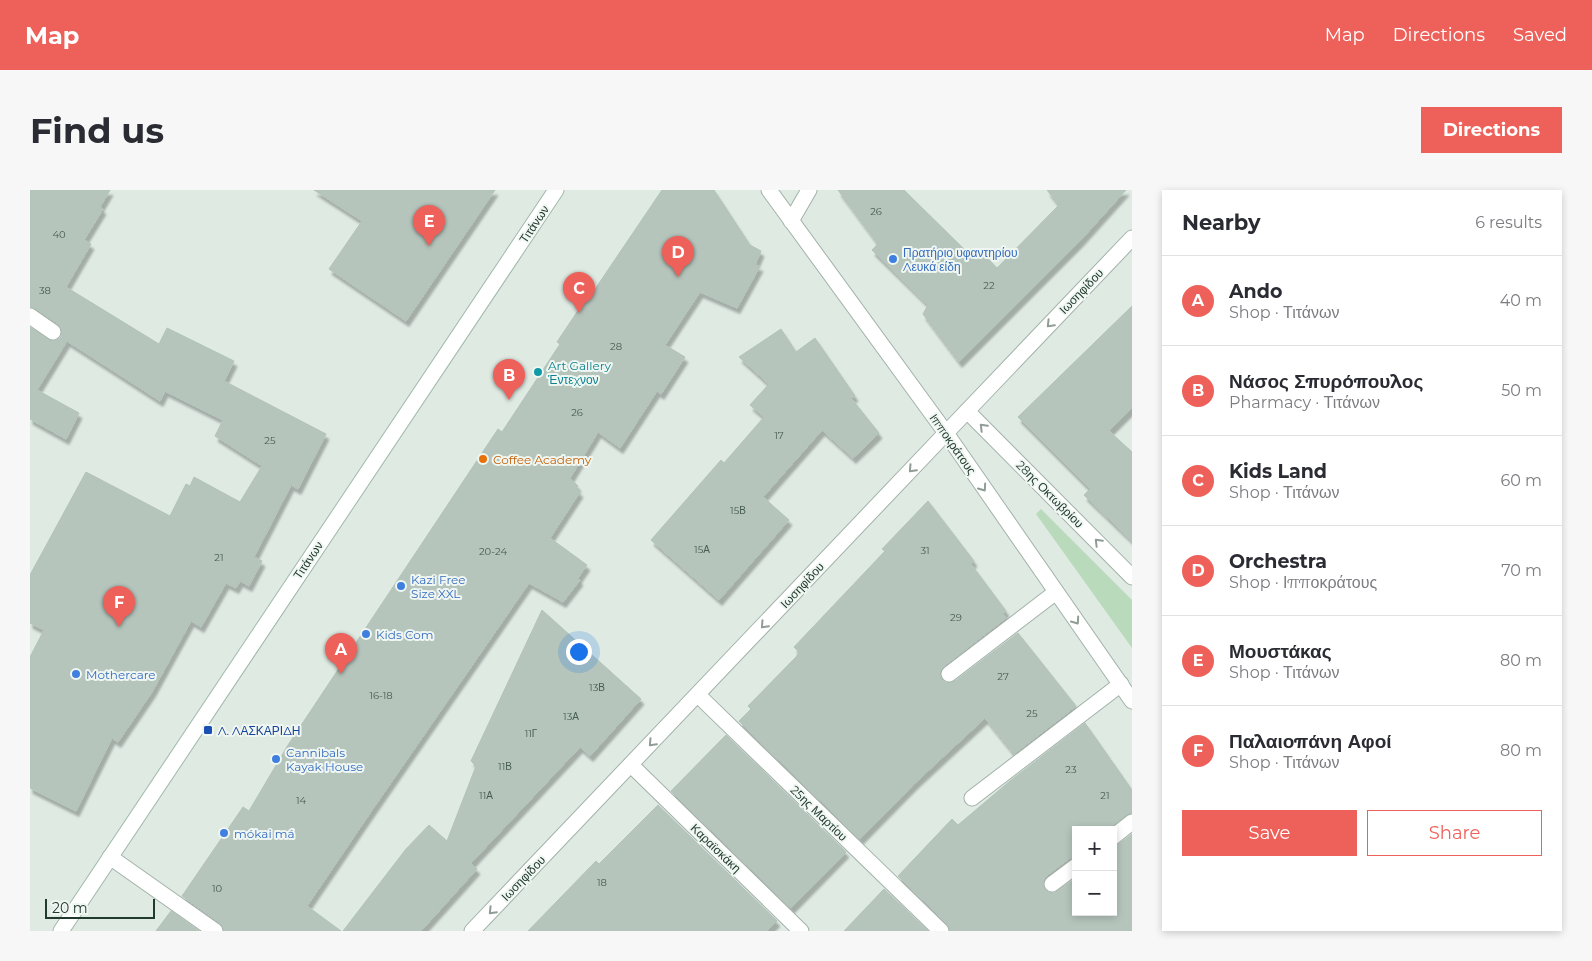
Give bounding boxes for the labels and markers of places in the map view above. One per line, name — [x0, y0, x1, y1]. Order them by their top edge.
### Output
pin: E — [413, 205, 445, 246]
pin: D — [662, 236, 694, 277]
place label: Πρατήριο υφαντηρίου Λευκά είδη — [903, 245, 1018, 274]
marker: Πρατήριο υφαντηρίου Λευκά είδη — [887, 253, 899, 265]
pin: C — [563, 272, 595, 313]
place label: Art Gallery Έντεχνον — [547, 358, 611, 387]
pin: B — [493, 359, 525, 400]
marker: Art Gallery Έντεχνον — [532, 366, 544, 378]
place label: Coffee Academy — [493, 452, 592, 467]
marker: Coffee Academy — [477, 453, 489, 465]
place label: Kazi Free Size XXL — [411, 572, 466, 601]
marker: Kazi Free Size XXL — [395, 580, 407, 592]
pin: F — [103, 586, 135, 627]
place label: Kids Com — [376, 627, 433, 642]
marker: Kids Com — [360, 628, 372, 640]
pin: A — [325, 633, 357, 674]
place label: Mothercare — [86, 667, 156, 682]
marker: Mothercare — [70, 668, 82, 680]
place label: Λ. ΛΑΣΚΑΡΙΔΗ — [218, 723, 300, 738]
marker: Λ. ΛΑΣΚΑΡΙΔΗ — [202, 724, 214, 736]
place label: Cannibals Kayak House — [286, 745, 363, 774]
marker: Cannibals Kayak House — [270, 753, 282, 765]
place label: mókai má — [234, 826, 295, 841]
marker: mókai má — [218, 827, 230, 839]

